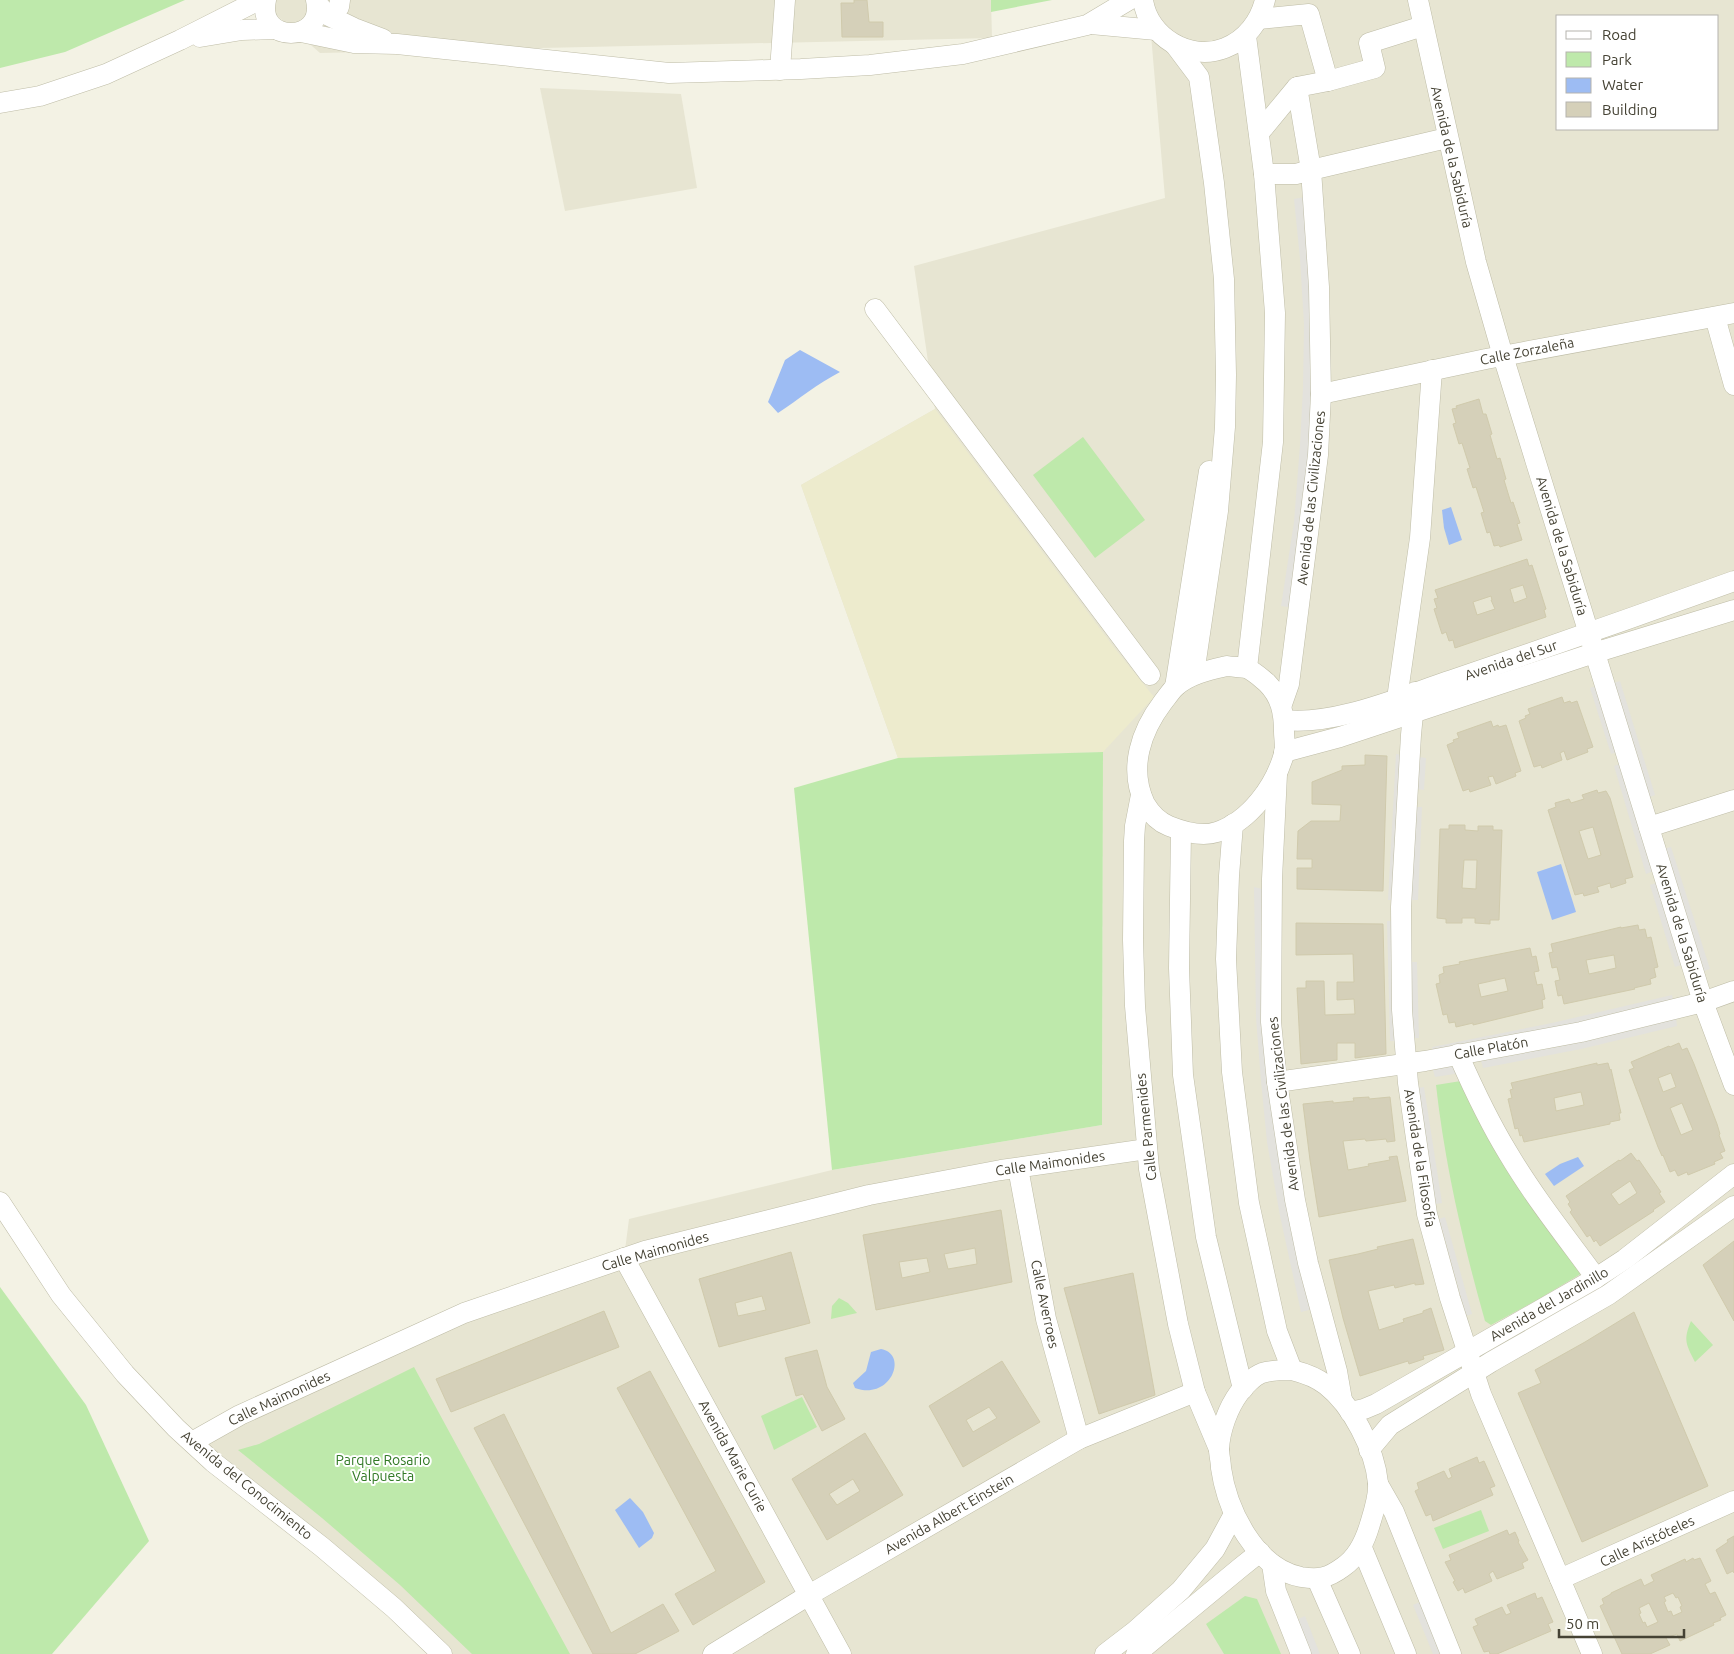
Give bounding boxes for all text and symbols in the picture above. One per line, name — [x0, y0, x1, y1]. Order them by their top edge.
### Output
legend — [1556, 15, 1719, 130]
text: Road — [1602, 26, 1637, 43]
text: Park — [1602, 51, 1632, 68]
text: Water — [1602, 76, 1643, 93]
street label: Avenida de la Sabiduría — [1428, 85, 1476, 229]
text: Building — [1602, 101, 1657, 118]
street label: Calle Zorzaleña — [1479, 334, 1575, 368]
street label: Avenida de las Civilizaciones — [1294, 410, 1328, 586]
street label: Avenida de la Sabiduría — [1533, 474, 1591, 618]
street label: Avenida del Sur — [1463, 636, 1560, 683]
street label: Avenida de la Sabiduría — [1653, 861, 1711, 1005]
street label: Avenida de las Civilizaciones — [1264, 1016, 1302, 1192]
street label: Calle Platón — [1453, 1034, 1529, 1062]
street label: Calle Parmenides — [1132, 1072, 1160, 1182]
street label: Avenida de la Filosofía — [1401, 1088, 1439, 1228]
street label: Calle Maimonides — [994, 1147, 1106, 1179]
street label: Calle Maimonides — [600, 1228, 710, 1274]
street label: Calle Averroes — [1028, 1258, 1062, 1350]
street label: Avenida del Jardinillo — [1487, 1264, 1611, 1344]
street label: Calle Maimonides — [226, 1367, 332, 1429]
street label: Avenida Marie Curie — [696, 1397, 770, 1515]
street label: Avenida del Conocimiento — [178, 1427, 316, 1543]
park label: Parque Rosario Valpuesta — [336, 1452, 430, 1484]
street label: Avenida Albert Einstein — [882, 1471, 1016, 1557]
street label: Calle Aristóteles — [1597, 1512, 1697, 1570]
scale bar — [1559, 1606, 1684, 1638]
text: 50 m — [1566, 1615, 1599, 1632]

